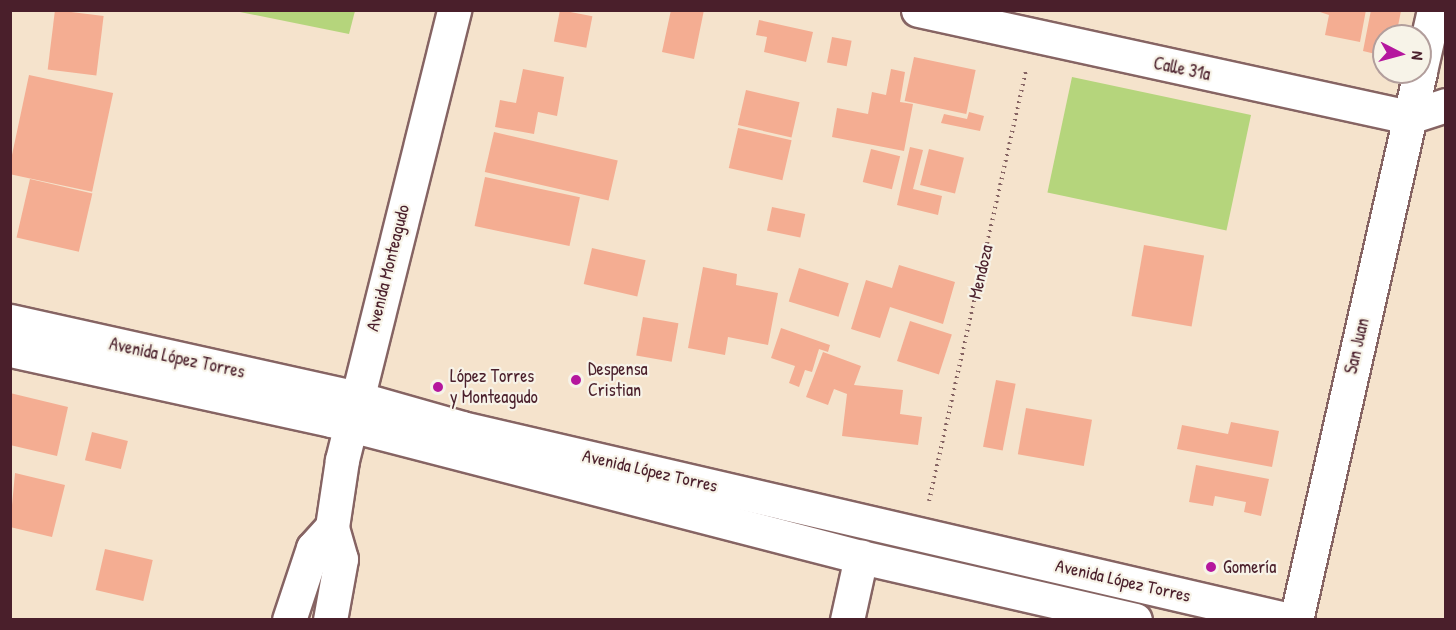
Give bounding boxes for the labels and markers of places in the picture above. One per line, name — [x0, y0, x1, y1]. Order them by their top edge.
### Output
place label: Despensa Cristian — [588, 359, 648, 401]
place label: López Torres y Monteagudo — [450, 366, 538, 409]
marker: Despensa Cristian — [569, 373, 583, 387]
marker: López Torres y Monteagudo — [431, 380, 445, 394]
place label: Gomería — [1223, 556, 1276, 578]
marker: Gomería — [1204, 560, 1218, 574]

